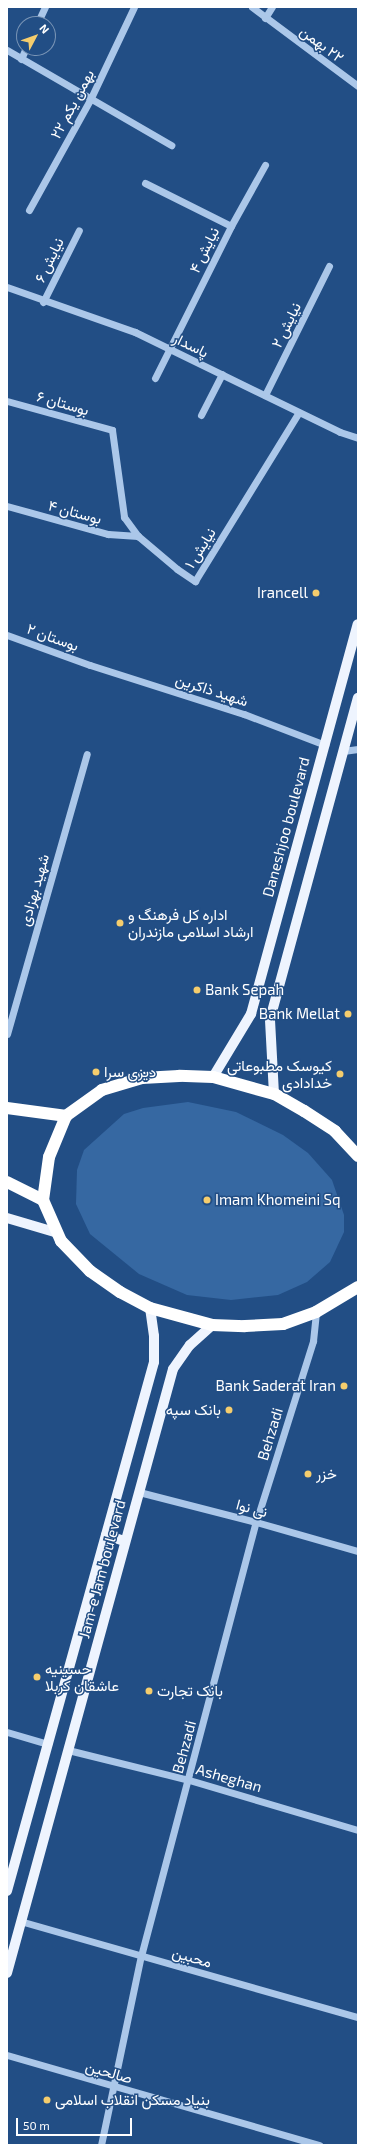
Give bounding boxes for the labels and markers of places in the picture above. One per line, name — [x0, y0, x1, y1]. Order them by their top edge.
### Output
place label: Irancell — [257, 584, 308, 602]
marker: Irancell — [311, 588, 321, 598]
place label: اداره کل فرهنگ و ارشاد اسلامی مازندران — [128, 905, 253, 940]
marker: اداره کل فرهنگ و ارشاد اسلامی مازندران — [115, 918, 125, 928]
place label: Bank Sepah — [205, 981, 284, 999]
marker: Bank Sepah — [192, 985, 202, 995]
place label: Bank Mellat — [259, 1005, 340, 1023]
marker: Bank Mellat — [343, 1009, 353, 1019]
place label: کیوسک مطبوعاتی خدادادی — [227, 1056, 332, 1091]
place label: دیزی سرا — [104, 1063, 156, 1081]
marker: دیزی سرا — [91, 1067, 101, 1077]
marker: کیوسک مطبوعاتی خدادادی — [335, 1069, 345, 1079]
place label: Imam Khomeini Sq — [215, 1191, 341, 1209]
marker: Imam Khomeini Sq — [202, 1195, 212, 1205]
place label: Bank Saderat Iran — [215, 1377, 336, 1395]
marker: Bank Saderat Iran — [339, 1381, 349, 1391]
place label: بانک سپه — [166, 1401, 221, 1419]
marker: بانک سپه — [224, 1405, 234, 1415]
place label: خزر — [316, 1465, 337, 1483]
marker: خزر — [303, 1469, 313, 1479]
place label: حسینیه عاشقان کربلا — [45, 1659, 119, 1694]
marker: حسینیه عاشقان کربلا — [32, 1672, 42, 1682]
place label: بانک تجارت — [157, 1682, 223, 1700]
marker: بانک تجارت — [144, 1686, 154, 1696]
place label: بنیاد مسکن انقلاب اسلامی — [55, 2091, 210, 2109]
marker: بنیاد مسکن انقلاب اسلامی — [42, 2095, 52, 2105]

